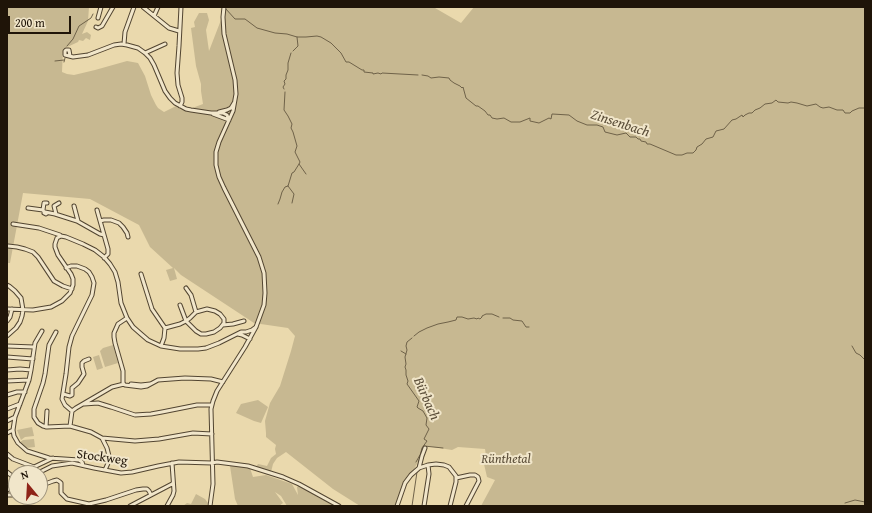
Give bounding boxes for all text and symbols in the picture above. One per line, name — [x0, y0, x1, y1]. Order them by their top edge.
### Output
scale bar — [10, 8, 73, 34]
text: 200 m — [15, 14, 45, 31]
water label: Zinsenbach — [588, 107, 652, 141]
water label: Bürbach — [409, 375, 443, 423]
street label: Stockweg — [76, 447, 128, 469]
park label: Rünthetal — [481, 452, 531, 468]
north arrow — [8, 465, 48, 505]
text: N — [19, 466, 31, 483]

